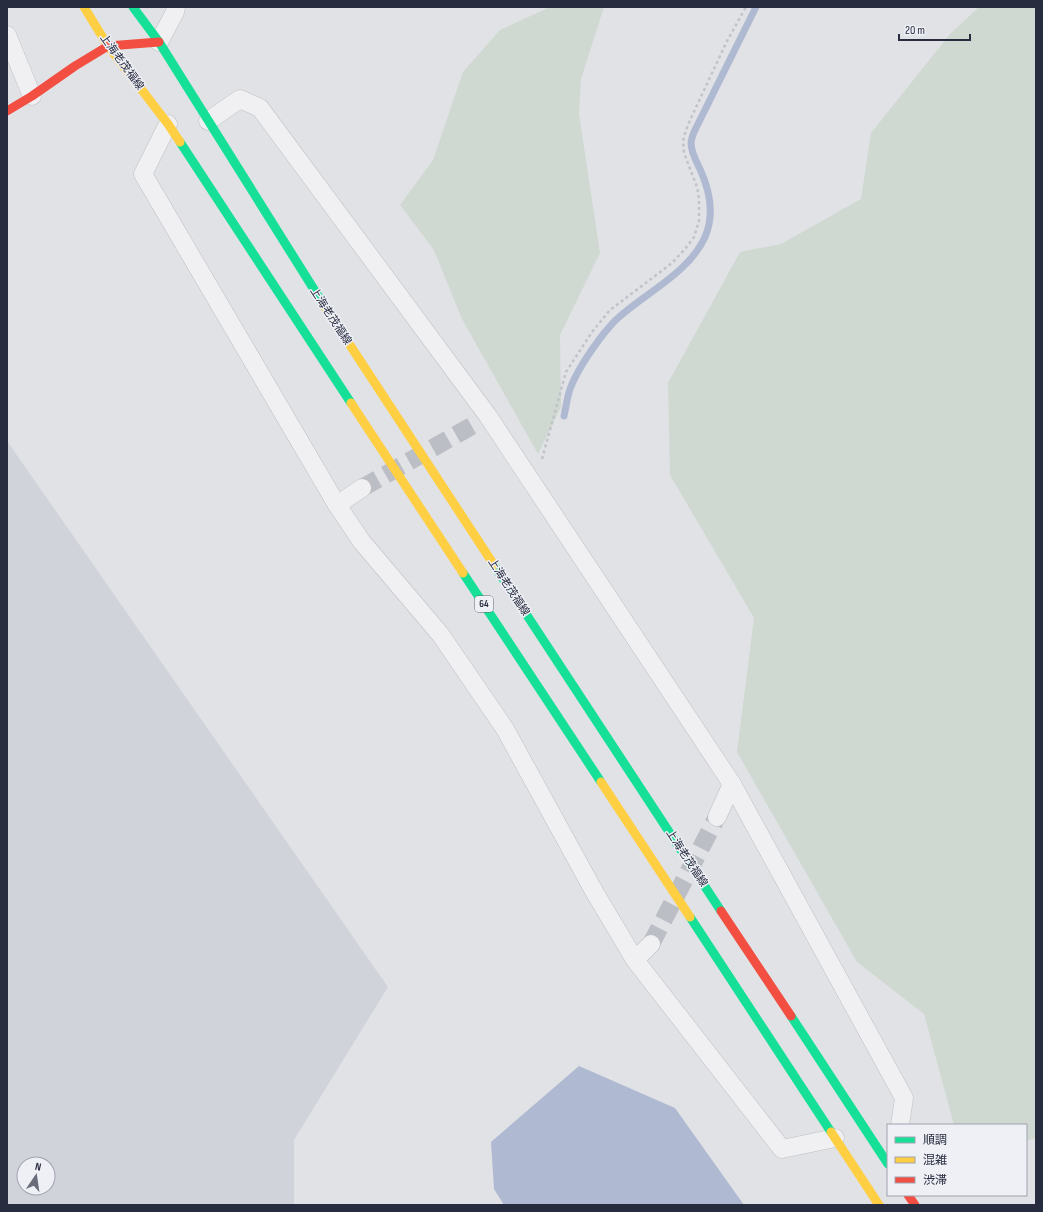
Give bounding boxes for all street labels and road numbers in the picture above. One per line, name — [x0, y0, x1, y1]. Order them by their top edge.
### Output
street label: 上海老茂福線 — [97, 31, 147, 93]
street label: 上海老茂福線 — [308, 285, 354, 347]
street label: 上海老茂福線 — [486, 556, 532, 618]
road number: 64 — [475, 596, 493, 612]
street label: 上海老茂福線 — [664, 827, 710, 889]

